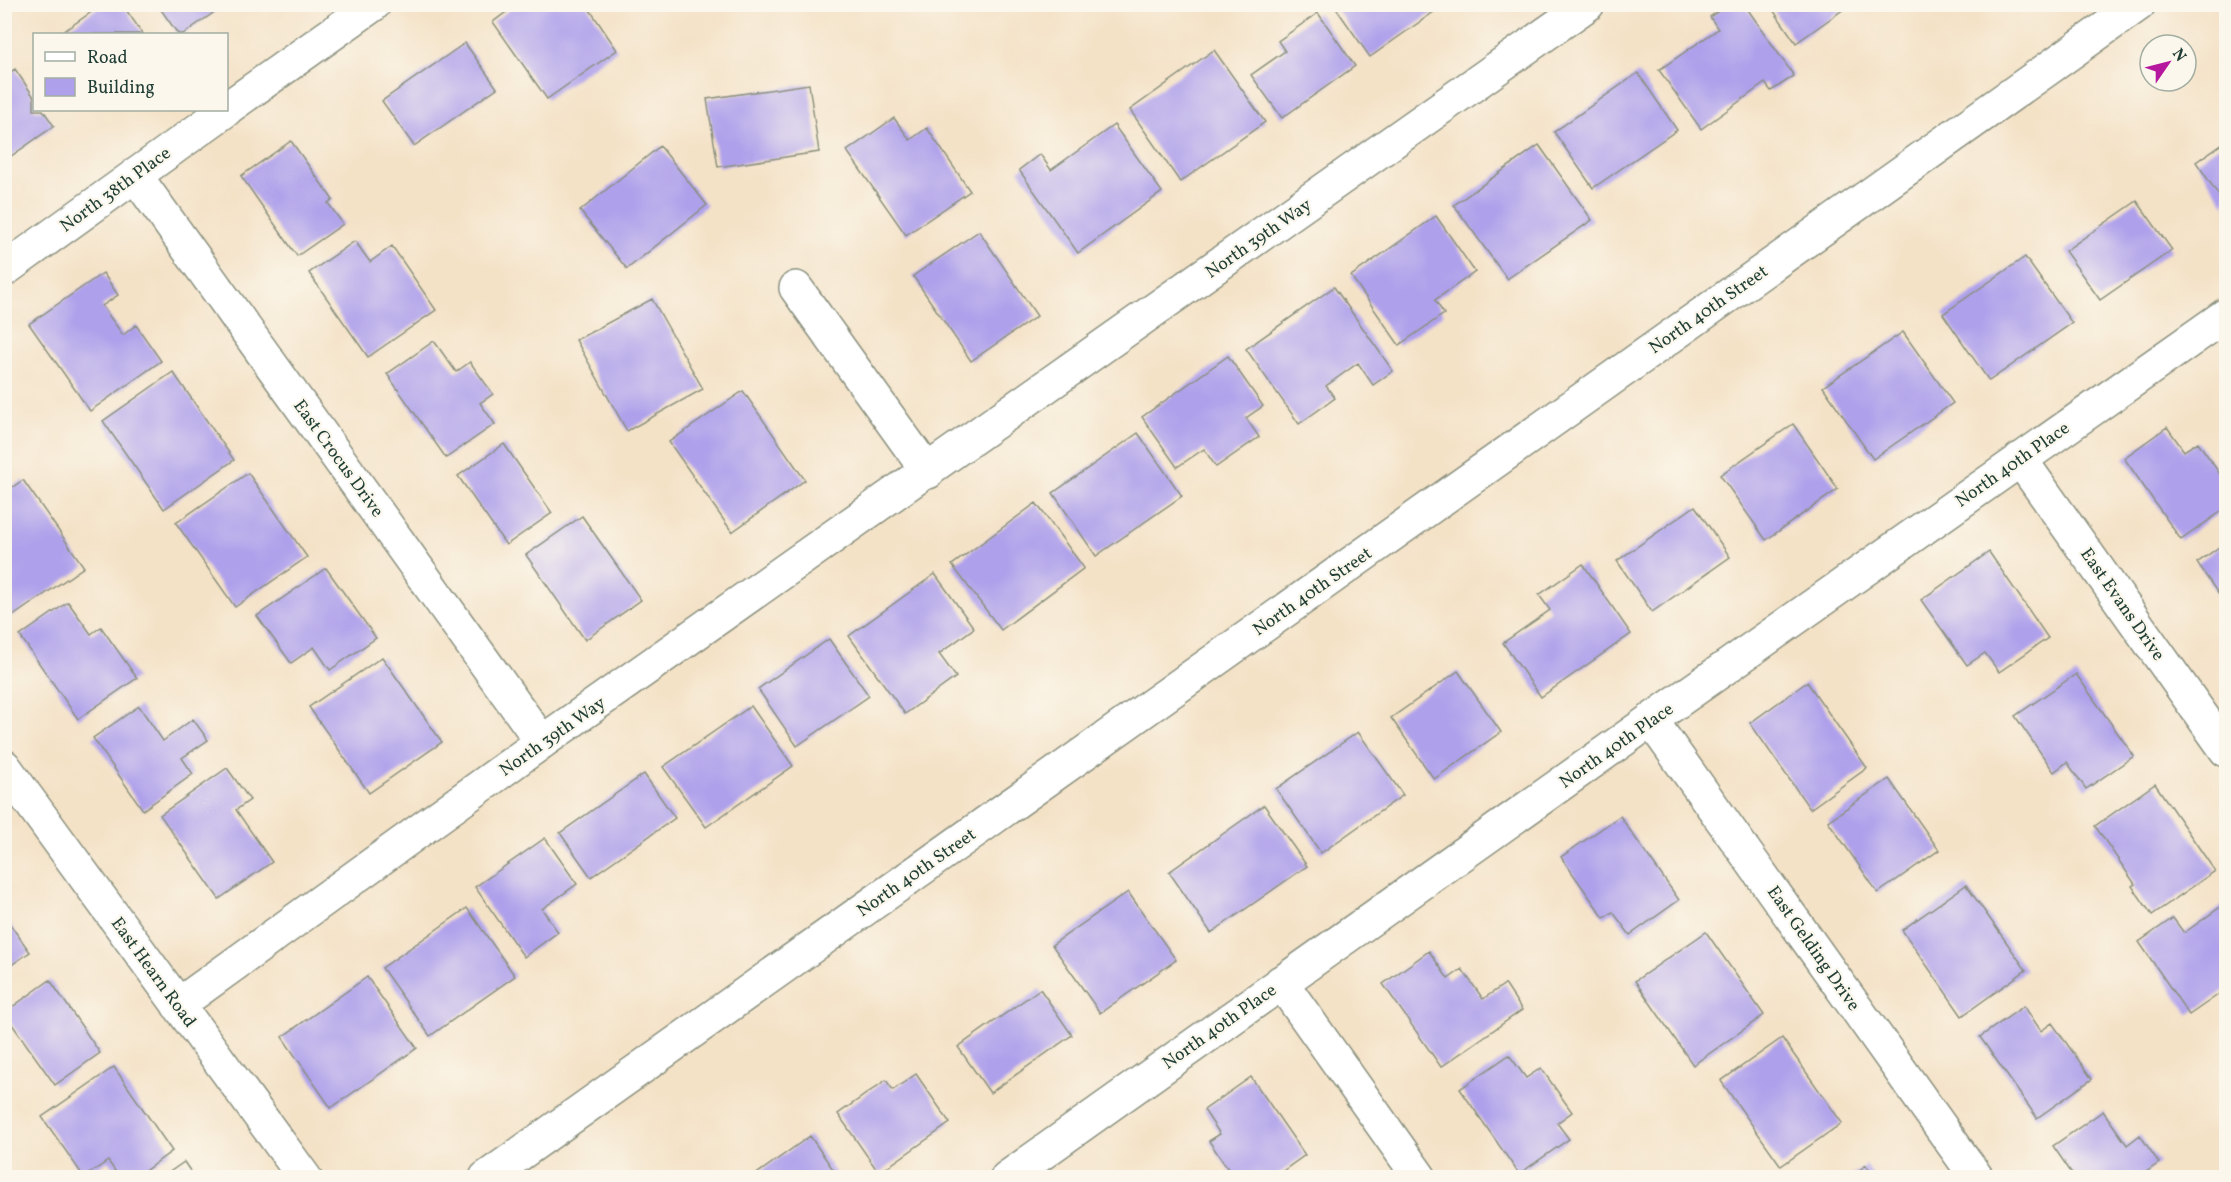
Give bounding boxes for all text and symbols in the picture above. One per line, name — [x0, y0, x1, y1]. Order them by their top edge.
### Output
legend — [33, 33, 228, 111]
north arrow — [2138, 33, 2198, 93]
text: N — [2166, 44, 2191, 67]
text: Road — [87, 46, 128, 71]
text: Building — [87, 76, 155, 101]
street label: North 38th Place — [55, 141, 176, 239]
street label: North 39th Way — [1201, 193, 1317, 285]
street label: North 40th Street — [1644, 260, 1773, 361]
street label: East Crocus Drive — [287, 395, 389, 523]
street label: North 40th Place — [1951, 416, 2075, 514]
street label: North 40th Street — [1248, 542, 1377, 643]
street label: East Evans Drive — [2073, 543, 2170, 666]
street label: North 39th Way — [495, 691, 611, 783]
street label: North 40th Place — [1555, 697, 1679, 795]
street label: North 40th Street — [852, 823, 981, 924]
street label: East Gelding Drive — [1760, 881, 1865, 1016]
street label: East Hearn Road — [104, 913, 201, 1033]
street label: North 40th Place — [1158, 978, 1282, 1076]

